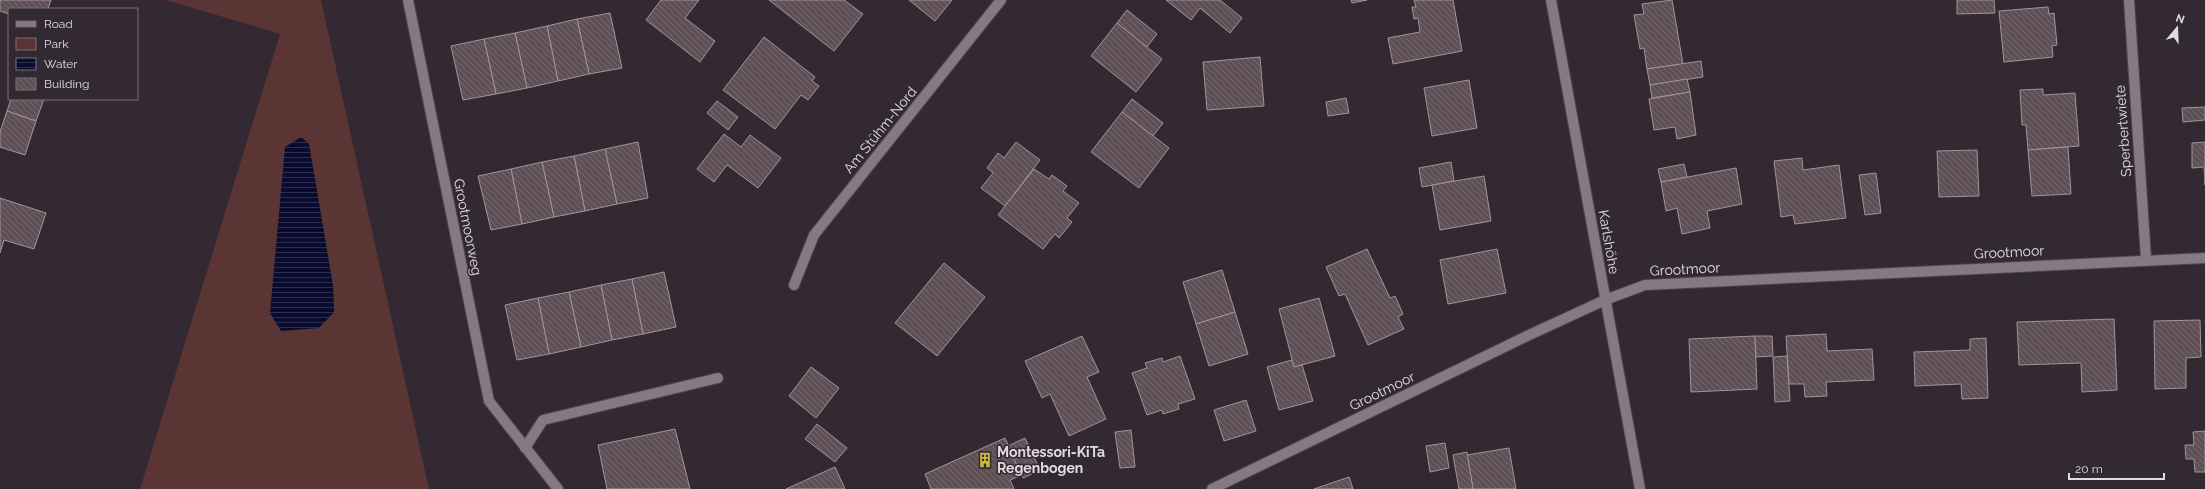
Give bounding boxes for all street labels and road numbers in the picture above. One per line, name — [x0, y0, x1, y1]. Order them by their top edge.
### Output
street label: Am Stühm-Nord — [840, 84, 920, 176]
street label: Sperbertwiete — [2112, 84, 2134, 178]
street label: Grootmoorweg — [451, 177, 485, 277]
street label: Karlshöhe — [1595, 209, 1623, 275]
street label: Grootmoor — [1973, 242, 2045, 262]
street label: Grootmoor — [1649, 259, 1721, 279]
street label: Grootmoor — [1347, 368, 1417, 414]

